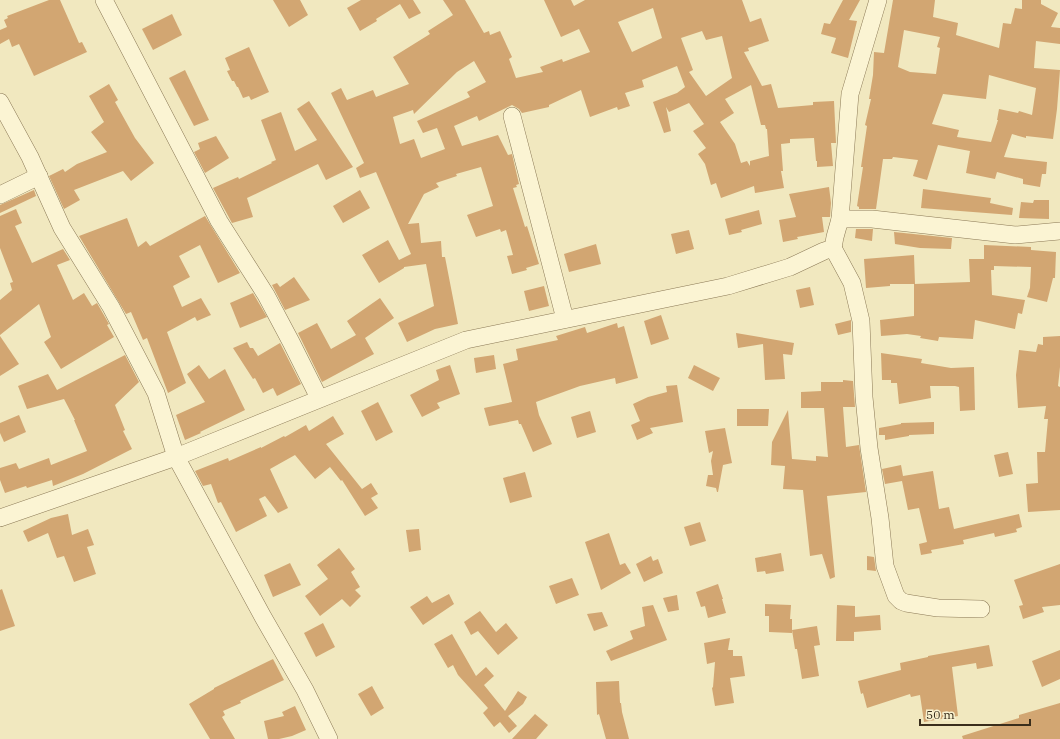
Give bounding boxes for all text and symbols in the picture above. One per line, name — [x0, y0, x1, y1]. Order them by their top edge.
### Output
scale bar — [920, 701, 1030, 727]
text: 50 m — [926, 707, 955, 722]

